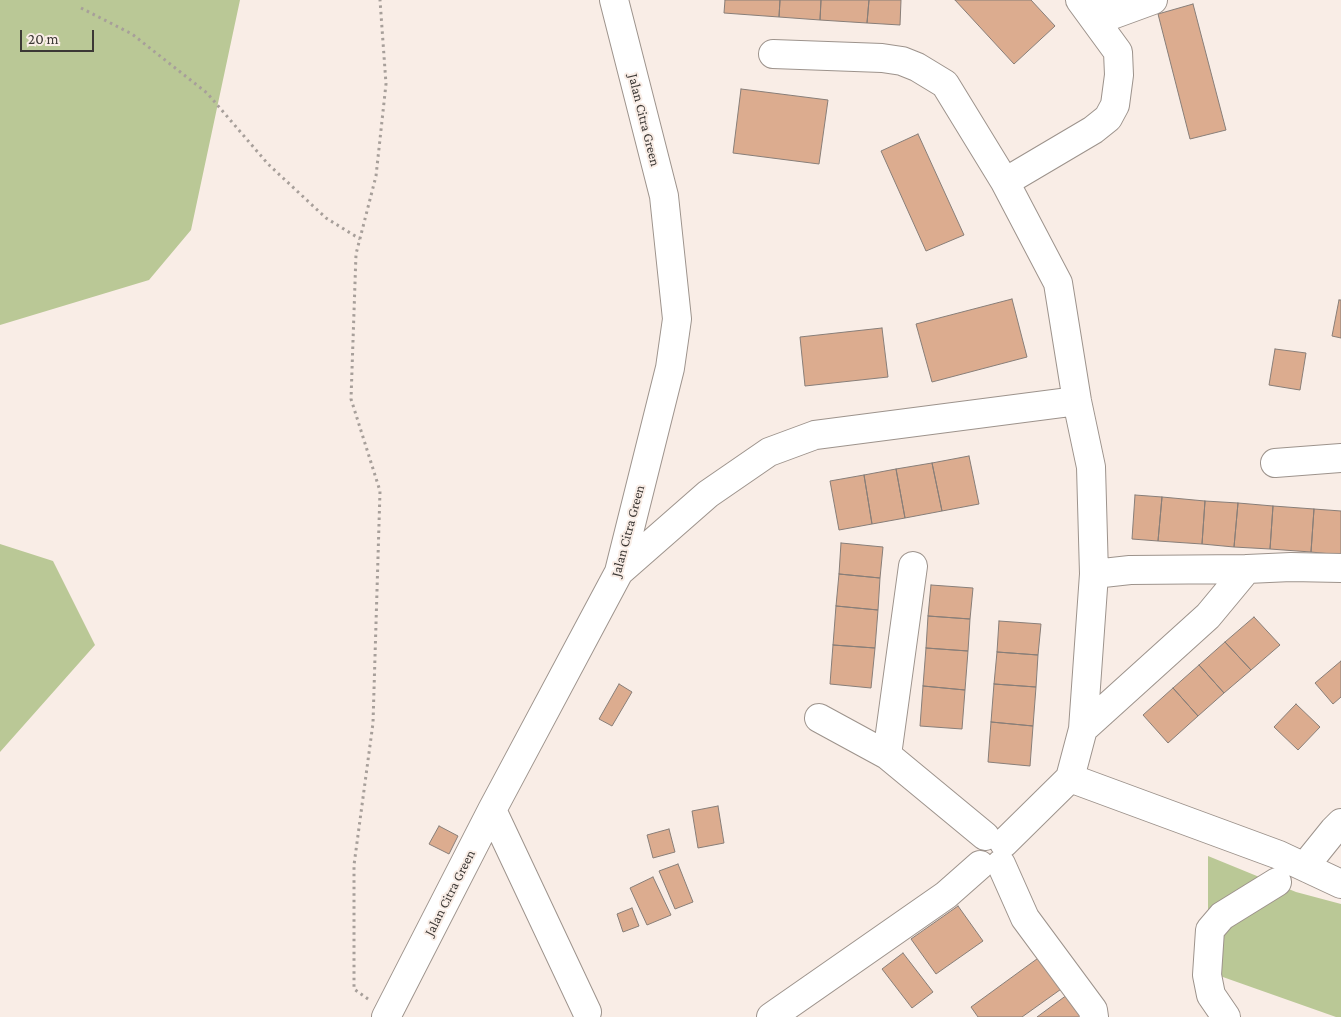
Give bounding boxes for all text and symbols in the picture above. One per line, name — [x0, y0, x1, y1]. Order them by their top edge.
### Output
scale bar — [22, 20, 96, 52]
text: 20 m — [28, 31, 59, 47]
street label: Jalan Citra Green — [624, 72, 664, 168]
street label: Jalan Citra Green — [608, 483, 648, 579]
street label: Jalan Citra Green — [421, 847, 479, 939]

